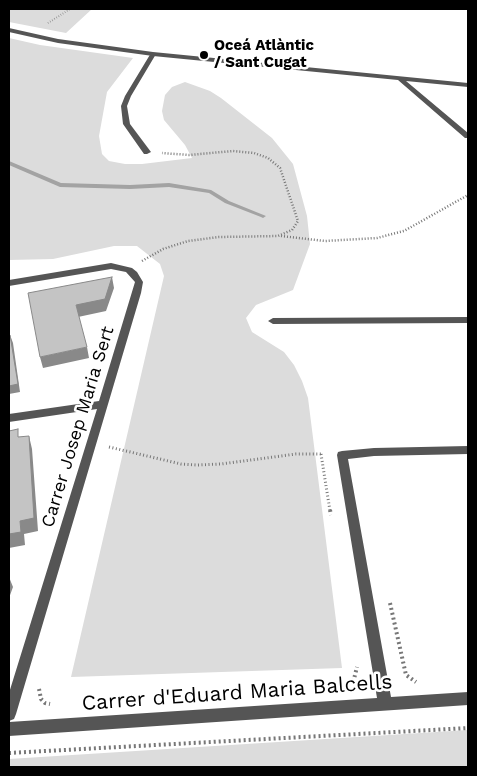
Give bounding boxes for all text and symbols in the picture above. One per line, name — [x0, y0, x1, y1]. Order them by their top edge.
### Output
place label: Oceá Atlàntic / Sant Cugat — [214, 37, 314, 72]
marker: Oceá Atlàntic / Sant Cugat — [198, 49, 210, 61]
street label: Carrer Josep Maria Sert — [37, 324, 119, 530]
street label: Carrer d'Eduard Maria Balcells — [81, 670, 393, 716]

